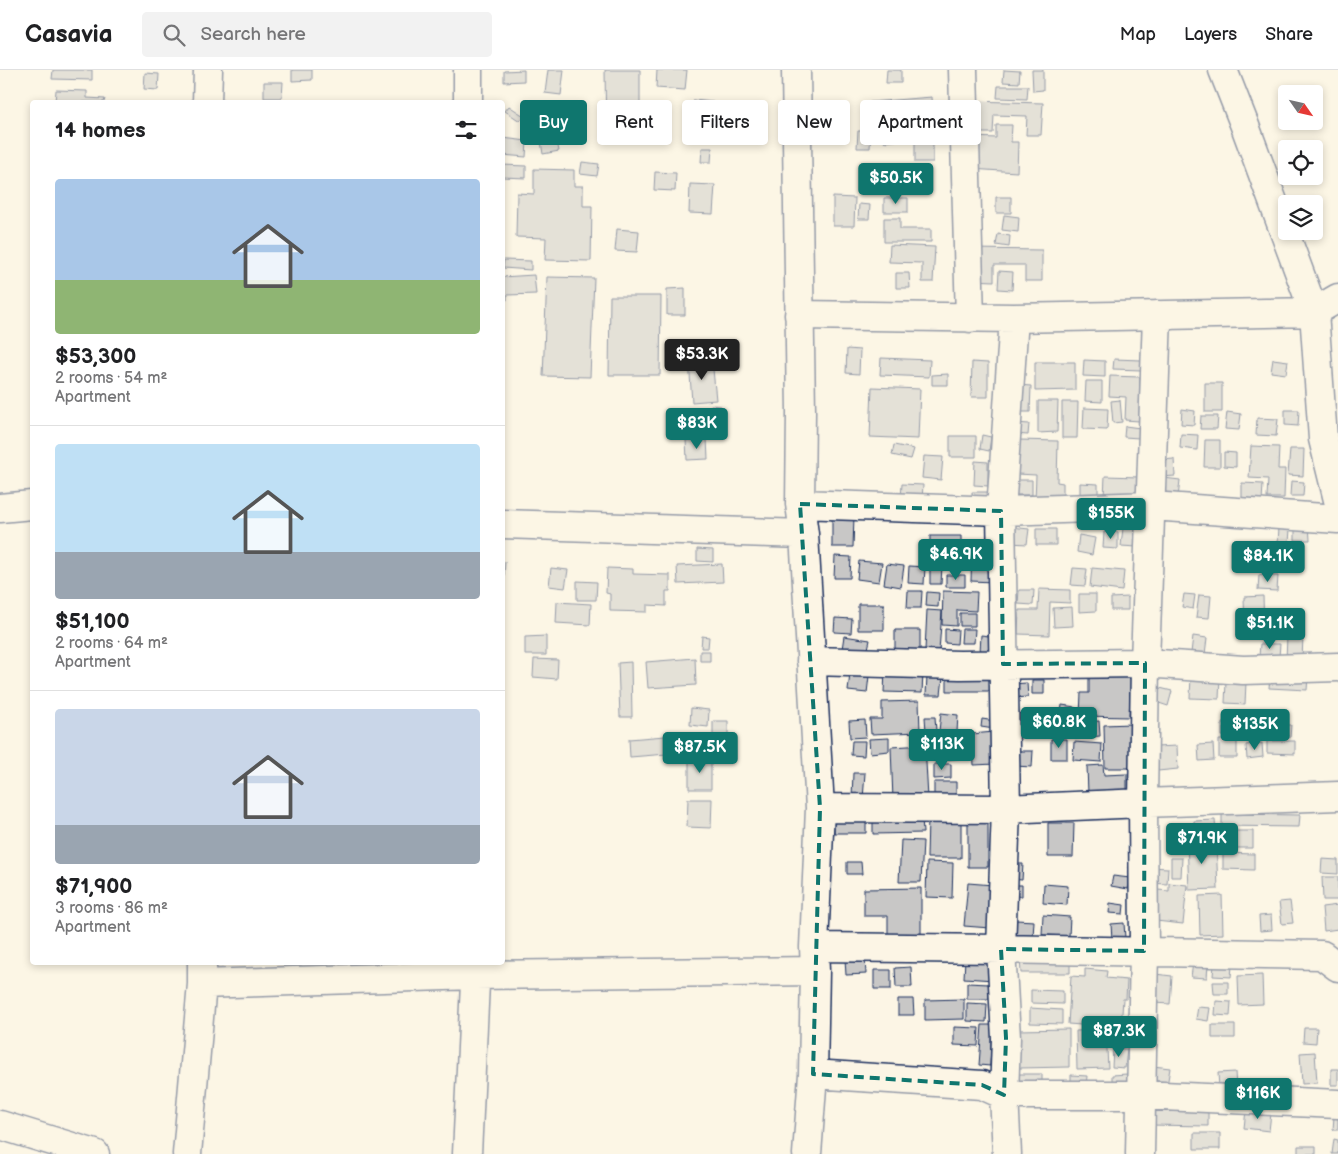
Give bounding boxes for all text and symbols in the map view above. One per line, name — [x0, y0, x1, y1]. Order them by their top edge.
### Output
search box — [142, 12, 492, 57]
text: Casavia — [25, 20, 112, 49]
icon: search — [160, 21, 188, 49]
text: Search here — [200, 23, 306, 46]
text: Map — [1120, 24, 1156, 45]
text: Layers — [1184, 24, 1237, 45]
text: Share — [1265, 24, 1313, 45]
north arrow — [1278, 85, 1322, 130]
map controls — [1278, 85, 1323, 240]
chip: Buy — [520, 100, 587, 145]
chip: Rent — [597, 100, 672, 145]
chip: Filters — [682, 100, 768, 145]
chip: New — [778, 100, 850, 145]
chip: Apartment — [860, 100, 981, 145]
icon: filters — [452, 116, 480, 144]
text: 14 homes — [55, 118, 146, 143]
button: locate — [1278, 140, 1323, 185]
pin: $50.5K — [855, 162, 937, 205]
text: $50.5K — [869, 169, 923, 188]
button: layers — [1278, 195, 1323, 240]
icon: home — [223, 211, 313, 301]
pin: $53.3K — [661, 338, 743, 381]
text: $53,300 — [55, 344, 136, 369]
text: $53.3K — [676, 345, 728, 364]
text: 2 rooms · 54 m² — [55, 369, 167, 388]
text: Apartment — [55, 388, 131, 407]
pin: $83K — [667, 408, 727, 450]
text: $83K — [677, 414, 717, 433]
icon: home — [223, 477, 313, 567]
pin: $155K — [1076, 498, 1146, 540]
text: $155K — [1088, 504, 1134, 523]
pin: $46.9K — [915, 538, 997, 581]
pin: $84.1K — [1227, 540, 1309, 583]
text: $46.9K — [929, 545, 983, 564]
text: $84.1K — [1243, 547, 1293, 566]
pin: $51.1K — [1229, 608, 1311, 650]
text: $51,100 — [55, 609, 129, 634]
text: $51.1K — [1246, 614, 1294, 633]
text: 2 rooms · 64 m² — [55, 634, 168, 653]
text: Apartment — [55, 653, 131, 672]
pin: $60.8K — [1018, 706, 1100, 749]
pin: $135K — [1220, 708, 1290, 751]
text: $60.8K — [1032, 713, 1086, 732]
text: $135K — [1232, 715, 1278, 734]
pin: $113K — [907, 728, 977, 771]
pin: $87.5K — [659, 732, 741, 774]
text: $113K — [920, 735, 964, 754]
text: $87.5K — [674, 738, 726, 757]
icon: home — [223, 742, 313, 832]
pin: $71.9K — [1161, 822, 1243, 865]
text: $71.9K — [1177, 829, 1227, 848]
text: $71,900 — [55, 874, 132, 899]
text: 3 rooms · 86 m² — [55, 899, 168, 918]
text: Apartment — [55, 918, 131, 937]
pin: $87.3K — [1078, 1016, 1160, 1058]
text: $87.3K — [1093, 1022, 1145, 1041]
pin: $116K — [1223, 1078, 1293, 1120]
text: $116K — [1236, 1084, 1280, 1103]

